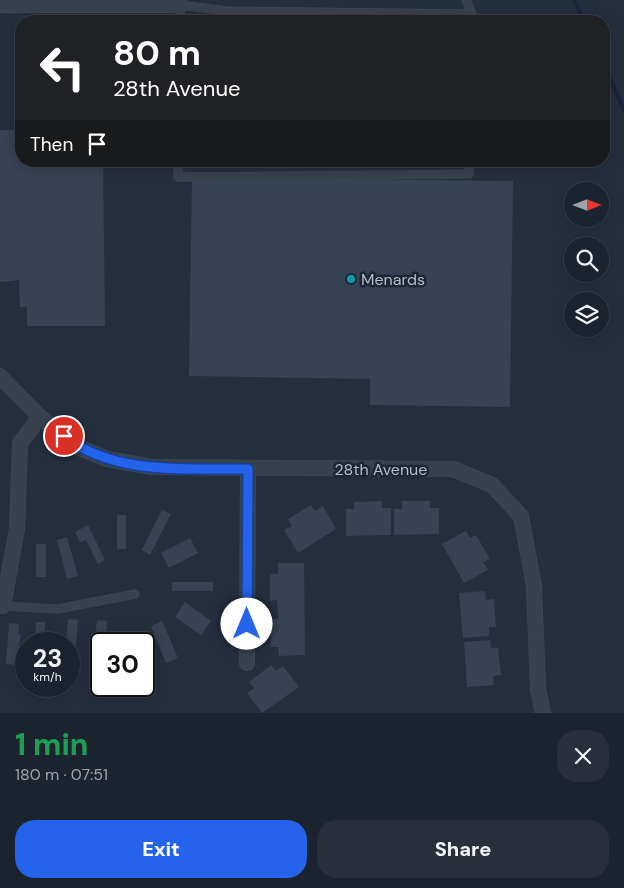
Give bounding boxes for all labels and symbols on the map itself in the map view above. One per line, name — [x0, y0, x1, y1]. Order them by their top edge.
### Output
north arrow — [564, 182, 609, 228]
place label: Menards — [361, 269, 425, 290]
marker: Menards — [345, 273, 357, 285]
pin — [43, 415, 85, 457]
street label: 28th Avenue — [335, 459, 427, 480]
position arrow — [220, 597, 272, 649]
speed limit sign: 30 — [90, 632, 155, 697]

